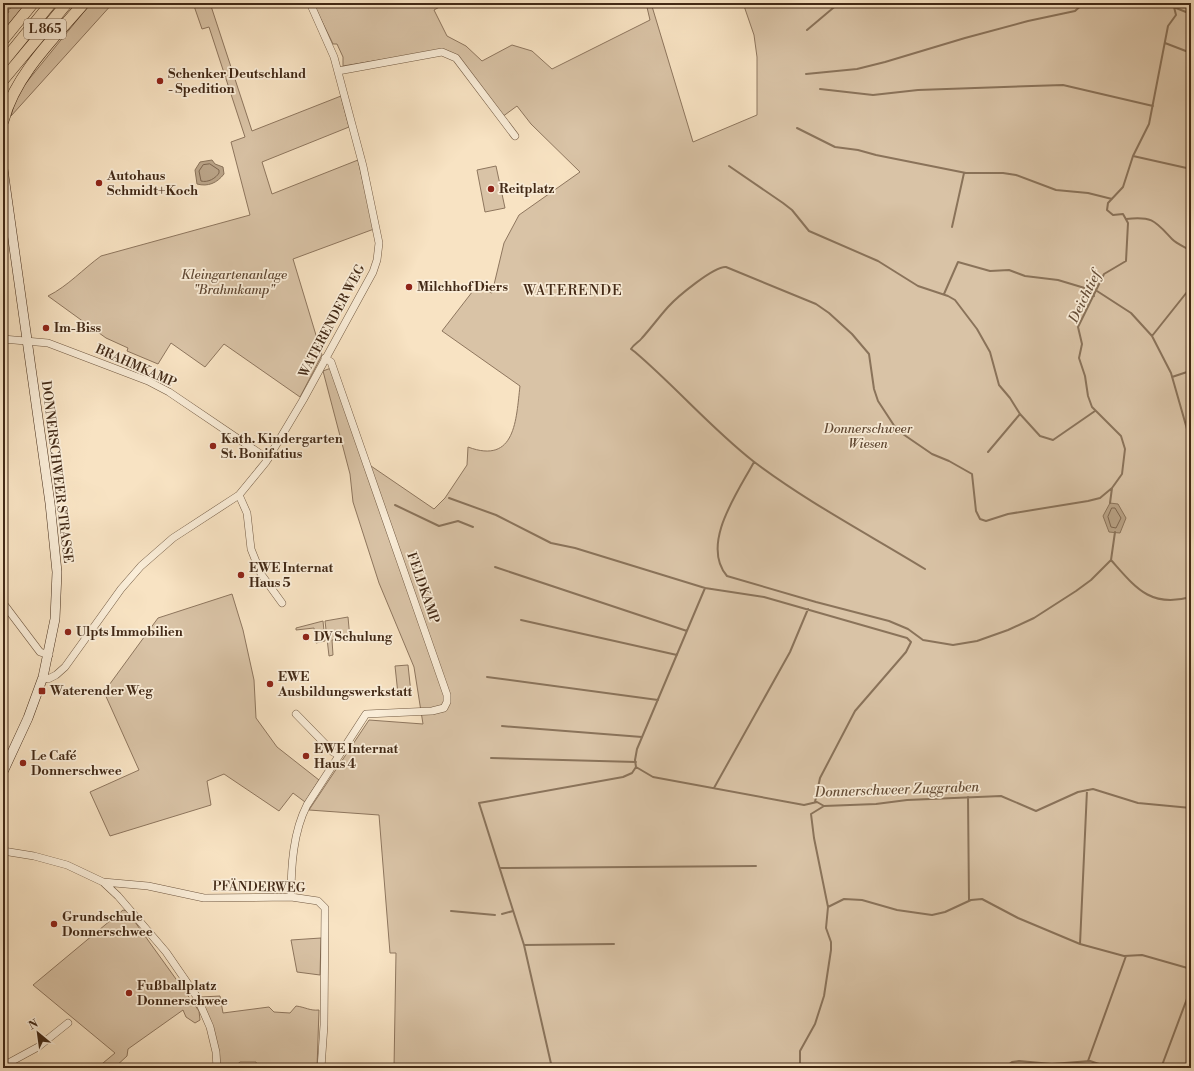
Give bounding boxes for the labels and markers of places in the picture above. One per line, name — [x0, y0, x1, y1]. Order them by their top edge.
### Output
place label: Schenker Deutschland - Spedition — [168, 66, 306, 97]
marker: Schenker Deutschland - Spedition — [155, 76, 165, 86]
place label: Autohaus Schmidt+Koch — [106, 168, 198, 199]
marker: Autohaus Schmidt+Koch — [94, 178, 104, 188]
place label: Reitplatz — [499, 181, 555, 197]
marker: Reitplatz — [486, 184, 496, 194]
place label: Milchhof Diers — [417, 279, 508, 295]
marker: Milchhof Diers — [404, 282, 414, 292]
place label: Im-Biss — [54, 320, 101, 336]
marker: Im-Biss — [41, 323, 51, 333]
place label: Kath. Kindergarten St. Bonifatius — [221, 431, 343, 462]
marker: Kath. Kindergarten St. Bonifatius — [208, 441, 218, 451]
place label: EWE Internat Haus 5 — [249, 560, 334, 591]
marker: EWE Internat Haus 5 — [236, 570, 246, 580]
place label: Ulpts Immobilien — [76, 624, 183, 640]
marker: Ulpts Immobilien — [63, 627, 73, 637]
place label: DV Schulung — [314, 629, 393, 645]
marker: DV Schulung — [301, 632, 311, 642]
place label: EWE Ausbildungswerkstatt — [277, 669, 413, 700]
marker: EWE Ausbildungswerkstatt — [265, 679, 275, 689]
place label: Waterender Weg — [49, 683, 153, 699]
marker: Waterender Weg — [37, 686, 47, 696]
place label: EWE Internat Haus 4 — [314, 741, 399, 772]
place label: Le Café Donnerschwee — [31, 748, 122, 779]
marker: EWE Internat Haus 4 — [301, 751, 311, 761]
marker: Le Café Donnerschwee — [18, 758, 28, 768]
place label: Grundschule Donnerschwee — [62, 909, 153, 940]
marker: Grundschule Donnerschwee — [49, 919, 59, 929]
place label: Fußballplatz Donnerschwee — [137, 978, 228, 1009]
marker: Fußballplatz Donnerschwee — [124, 988, 134, 998]

